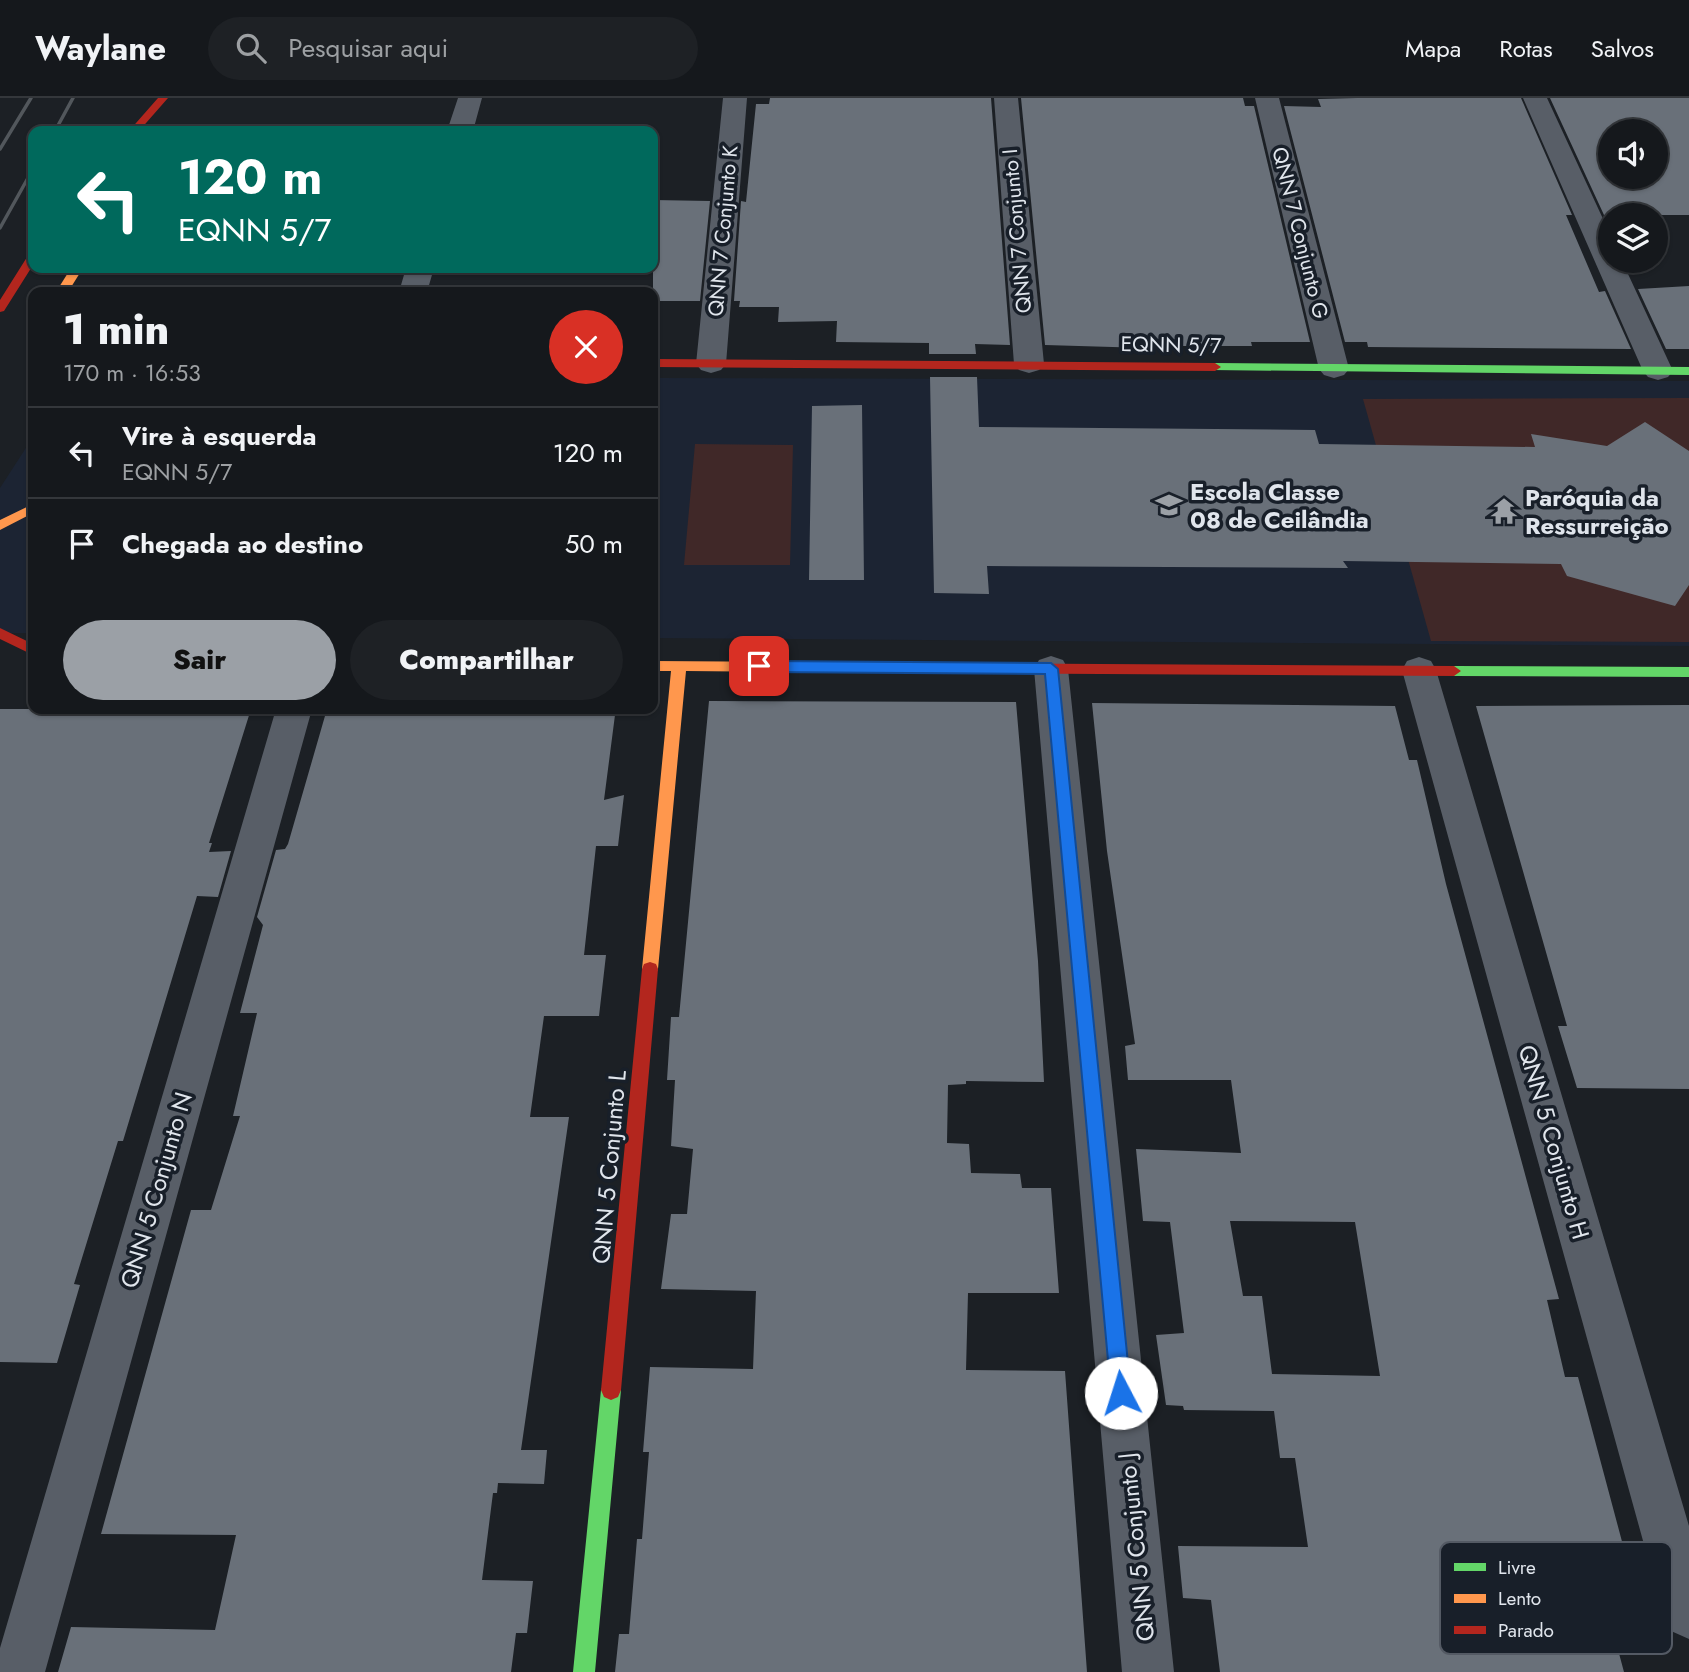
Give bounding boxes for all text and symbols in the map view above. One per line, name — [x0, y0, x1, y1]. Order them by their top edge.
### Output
search box — [208, 17, 698, 80]
text: Waylane — [35, 25, 166, 72]
icon: search — [232, 29, 270, 67]
text: Pesquisar aqui — [288, 29, 448, 67]
text: Mapa — [1405, 31, 1461, 66]
text: Rotas — [1499, 31, 1553, 66]
text: Salvos — [1591, 31, 1654, 66]
map controls — [1598, 119, 1668, 273]
button: sound — [1598, 119, 1668, 189]
text: 120 m — [178, 142, 322, 212]
street label: QNN 7 Conjunto K — [701, 144, 745, 318]
street label: QNN 7 Conjunto G — [1264, 144, 1336, 322]
street label: QNN 7 Conjunto I — [995, 148, 1039, 314]
icon: left — [63, 154, 154, 245]
button: layers — [1598, 203, 1668, 273]
text: EQNN 5/7 — [178, 207, 331, 253]
text: 1 min — [63, 299, 169, 360]
button: close — [549, 310, 623, 384]
street label: EQNN 5/7 — [1120, 329, 1222, 361]
text: 170 m · 16:53 — [63, 356, 201, 390]
text: Vire à esquerda — [122, 417, 317, 455]
icon: left — [63, 434, 101, 472]
text: 120 m — [553, 434, 623, 472]
text: EQNN 5/7 — [122, 455, 232, 489]
place label: Escola Classe 08 de Ceilândia — [1190, 474, 1369, 537]
place label: Paróquia da Ressurreição — [1525, 480, 1669, 543]
school or university icon: Escola Classe 08 de Ceilândia — [1154, 490, 1184, 520]
temple icon: Paróquia da Ressurreição — [1489, 496, 1519, 526]
icon: arrive — [63, 525, 101, 563]
text: Chegada ao destino — [122, 525, 363, 563]
text: 50 m — [565, 525, 623, 563]
button: Sair — [63, 620, 336, 700]
button: Compartilhar — [350, 620, 623, 700]
pin — [729, 636, 789, 696]
icon: arrive — [740, 647, 778, 685]
street label: QNN 5 Conjunto H — [1510, 1041, 1598, 1243]
street label: QNN 5 Conjunto L — [583, 1068, 635, 1265]
street label: QNN 5 Conjunto N — [111, 1088, 201, 1292]
position arrow — [1084, 1356, 1158, 1430]
street label: QNN 5 Conjunto J — [1109, 1451, 1163, 1643]
legend — [1440, 1542, 1672, 1654]
text: Livre — [1498, 1554, 1536, 1581]
text: Lento — [1498, 1585, 1541, 1612]
text: Parado — [1498, 1617, 1554, 1644]

